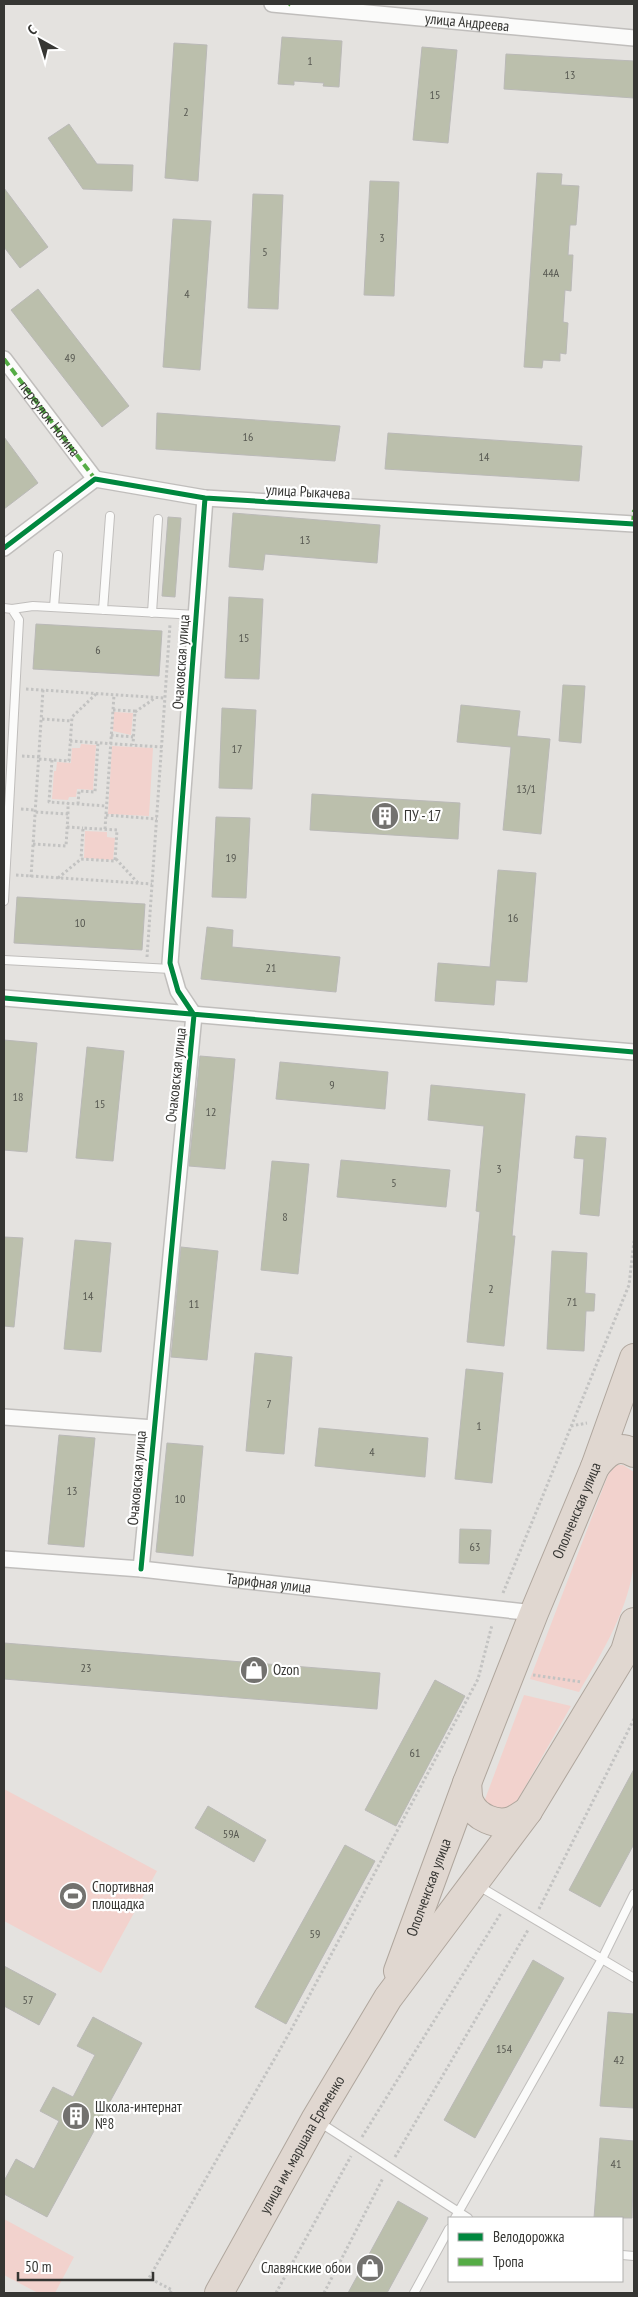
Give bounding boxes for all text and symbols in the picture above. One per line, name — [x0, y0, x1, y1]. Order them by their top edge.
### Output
street label: улица Андреева — [424, 8, 510, 35]
north arrow — [15, 15, 65, 65]
text: С — [24, 21, 40, 39]
house number: 1 — [307, 53, 313, 68]
house number: 13 — [565, 67, 575, 82]
house number: 15 — [430, 87, 440, 102]
house number: 2 — [183, 104, 189, 119]
house number: 3 — [379, 230, 385, 245]
house number: 5 — [262, 244, 268, 259]
house number: 44А — [543, 265, 560, 280]
house number: 4 — [184, 286, 190, 301]
house number: 49 — [65, 350, 75, 365]
street label: переулок Ногина — [15, 377, 85, 460]
house number: 16 — [243, 429, 253, 444]
house number: 14 — [479, 449, 490, 464]
street label: улица Рыкачева — [265, 480, 351, 503]
house number: 13 — [300, 532, 310, 547]
street label: Очаковская улица — [168, 614, 193, 710]
house number: 15 — [239, 630, 249, 645]
house number: 6 — [95, 642, 101, 657]
house number: 17 — [232, 741, 242, 756]
house number: 13/1 — [516, 781, 536, 796]
building icon: ПУ - 17 — [370, 801, 400, 831]
place label: ПУ - 17 — [404, 806, 441, 825]
house number: 19 — [226, 850, 236, 865]
house number: 16 — [508, 910, 518, 925]
house number: 10 — [75, 915, 85, 930]
house number: 21 — [266, 960, 276, 975]
street label: Очаковская улица — [161, 1027, 190, 1123]
house number: 9 — [329, 1077, 335, 1092]
house number: 18 — [13, 1089, 23, 1104]
house number: 15 — [95, 1096, 105, 1111]
house number: 12 — [206, 1104, 216, 1119]
house number: 3 — [496, 1161, 502, 1176]
house number: 5 — [391, 1175, 397, 1190]
house number: 8 — [282, 1209, 288, 1224]
house number: 2 — [488, 1281, 494, 1296]
house number: 14 — [83, 1288, 94, 1303]
house number: 71 — [567, 1294, 577, 1309]
house number: 11 — [189, 1296, 199, 1311]
house number: 7 — [266, 1396, 272, 1411]
house number: 1 — [476, 1418, 482, 1433]
street label: Очаковская улица — [123, 1430, 150, 1526]
house number: 4 — [369, 1444, 375, 1459]
street label: Ополченская улица — [548, 1460, 605, 1562]
house number: 13 — [67, 1483, 77, 1498]
house number: 10 — [175, 1491, 185, 1506]
house number: 63 — [470, 1539, 480, 1554]
street label: Тарифная улица — [226, 1569, 312, 1597]
shop icon: Ozon — [239, 1655, 269, 1685]
house number: 23 — [81, 1660, 91, 1675]
place label: Ozon — [273, 1660, 299, 1679]
house number: 61 — [410, 1745, 420, 1760]
house number: 59А — [223, 1826, 240, 1841]
street label: Ополченская улица — [402, 1836, 455, 1939]
place label: Спортивная площадка — [92, 1877, 154, 1913]
sports icon: Спортивная площадка — [58, 1881, 88, 1911]
house number: 59 — [310, 1926, 320, 1941]
house number: 57 — [23, 1992, 33, 2007]
house number: 154 — [496, 2041, 513, 2056]
house number: 42 — [614, 2052, 624, 2067]
street label: улица им. маршала Еременко — [255, 2072, 348, 2217]
place label: Школа-интернат №8 — [95, 2097, 182, 2133]
building icon: Школа-интернат №8 — [61, 2101, 91, 2131]
house number: 41 — [611, 2156, 621, 2171]
legend — [448, 2217, 623, 2282]
text: Велодорожка — [493, 2227, 564, 2246]
scale bar — [18, 2250, 152, 2282]
text: Тропа — [493, 2252, 524, 2271]
shop icon: Славянские обои — [355, 2253, 385, 2283]
text: 50 m — [25, 2257, 51, 2276]
place label: Славянские обои — [261, 2258, 351, 2277]

